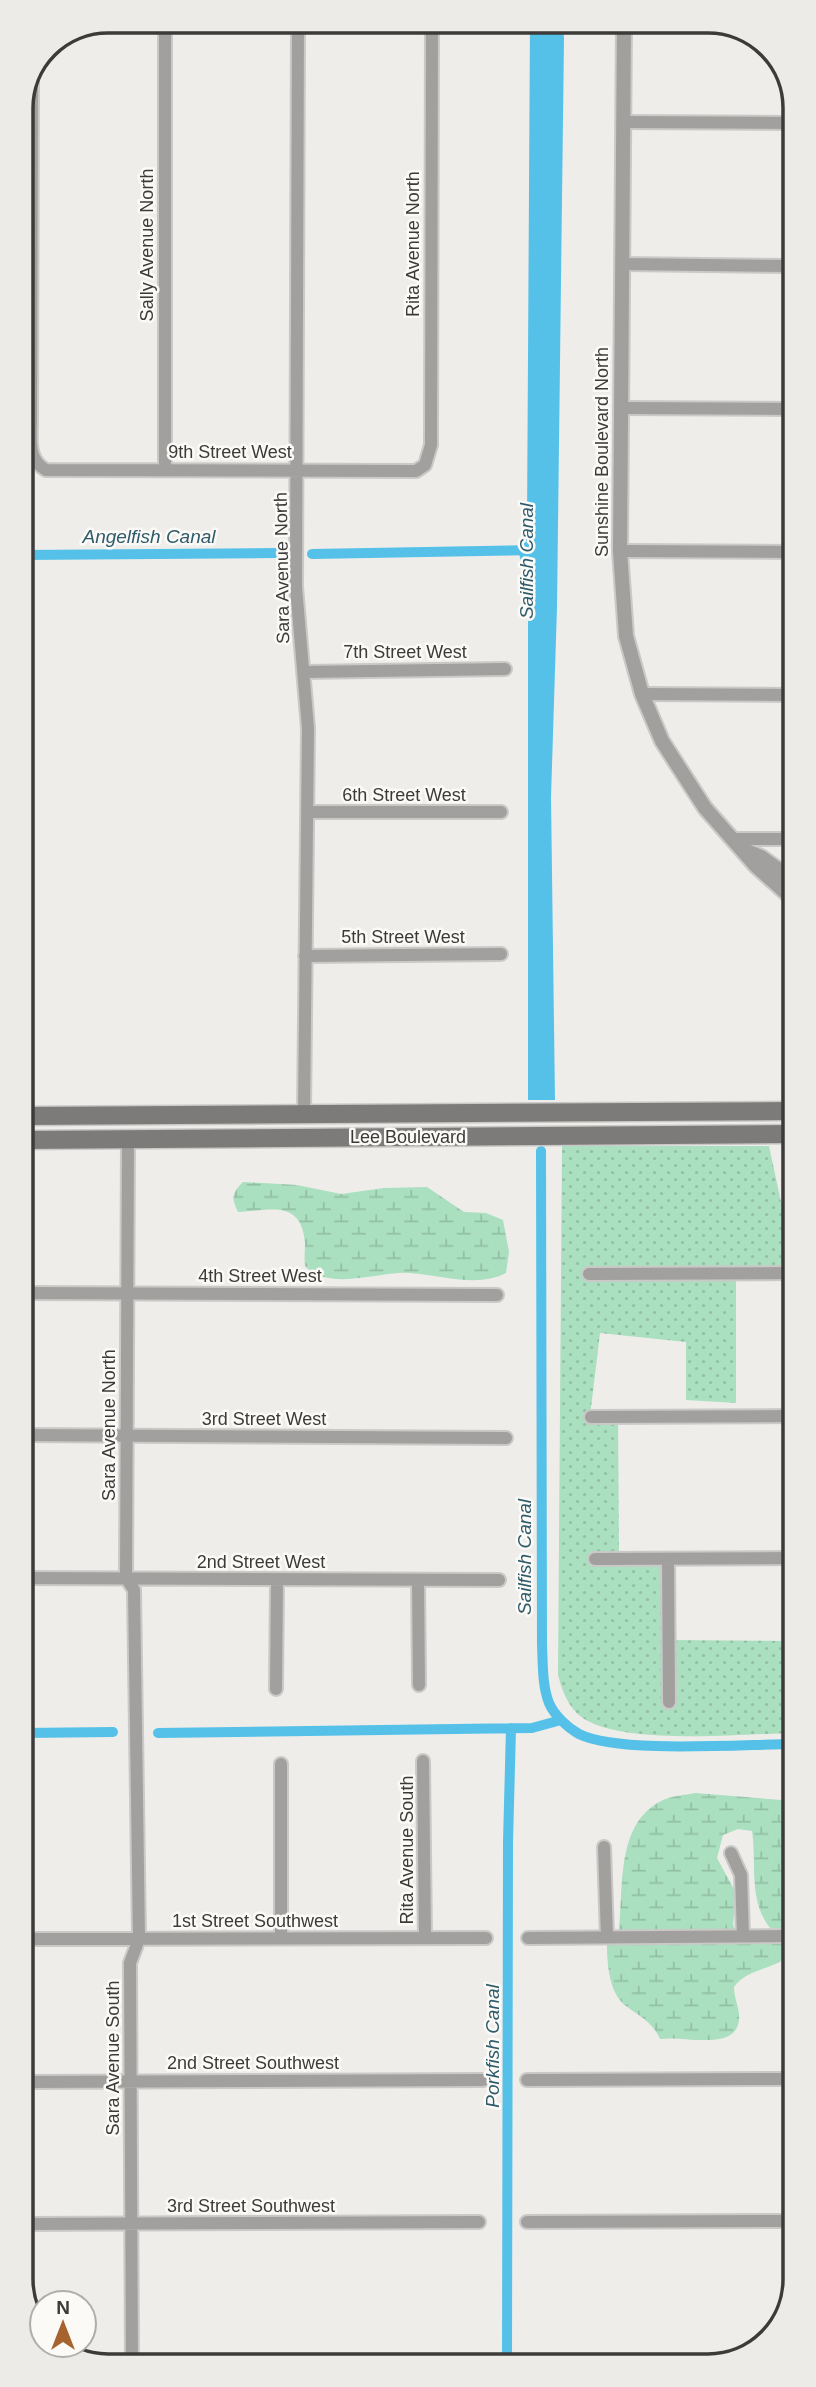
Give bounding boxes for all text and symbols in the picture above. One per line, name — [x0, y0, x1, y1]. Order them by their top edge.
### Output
street label: Sally Avenue North — [137, 169, 157, 321]
street label: Rita Avenue North — [403, 171, 423, 317]
street label: Sunshine Boulevard North — [592, 347, 612, 557]
street label: 9th Street West — [168, 442, 292, 462]
street label: Sara Avenue North — [271, 492, 293, 644]
water label: Sailfish Canal — [516, 502, 537, 619]
water label: Angelfish Canal — [81, 526, 216, 547]
street label: 7th Street West — [343, 642, 467, 662]
street label: 6th Street West — [342, 785, 466, 805]
street label: 5th Street West — [341, 927, 465, 947]
street label: Lee Boulevard — [350, 1127, 466, 1147]
street label: 4th Street West — [198, 1266, 322, 1286]
street label: Sara Avenue North — [99, 1349, 119, 1501]
street label: 3rd Street West — [202, 1409, 326, 1429]
water label: Sailfish Canal — [514, 1498, 535, 1615]
street label: 2nd Street West — [197, 1552, 325, 1572]
street label: Rita Avenue South — [397, 1776, 417, 1924]
street label: 1st Street Southwest — [172, 1911, 338, 1931]
street label: Sara Avenue South — [103, 1981, 123, 2135]
water label: Porkfish Canal — [482, 1983, 503, 2108]
street label: 2nd Street Southwest — [167, 2053, 339, 2073]
street label: 3rd Street Southwest — [167, 2196, 335, 2216]
north arrow — [28, 2289, 98, 2359]
text: N — [56, 2297, 70, 2318]

